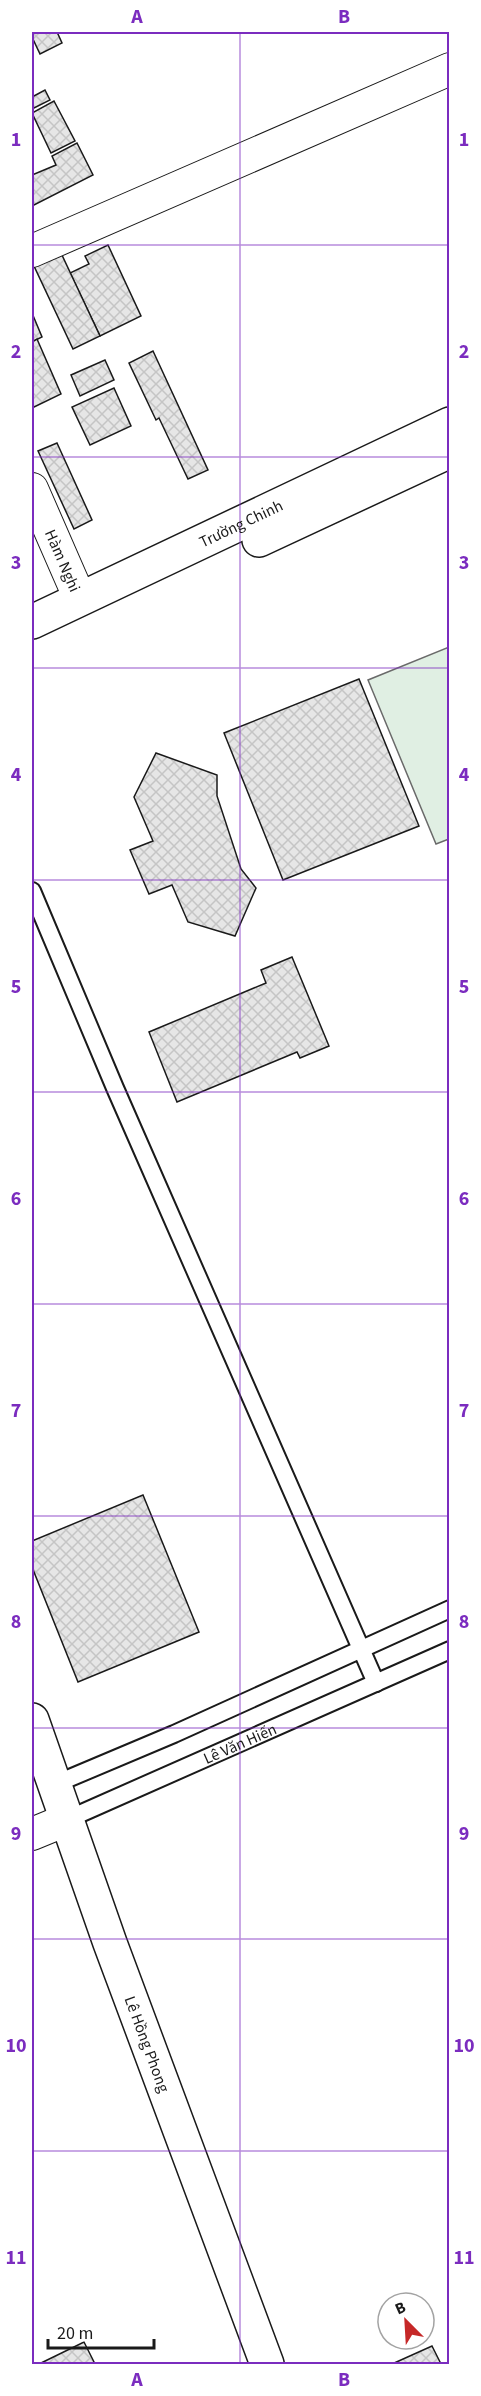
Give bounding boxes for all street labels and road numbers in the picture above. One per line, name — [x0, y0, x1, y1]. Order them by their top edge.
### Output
street label: Trường Chinh — [196, 495, 287, 553]
street label: Hàm Nghi — [39, 526, 86, 596]
street label: Lê Văn Hiến — [200, 1718, 280, 1770]
street label: Lê Hồng Phong — [119, 1993, 175, 2096]

